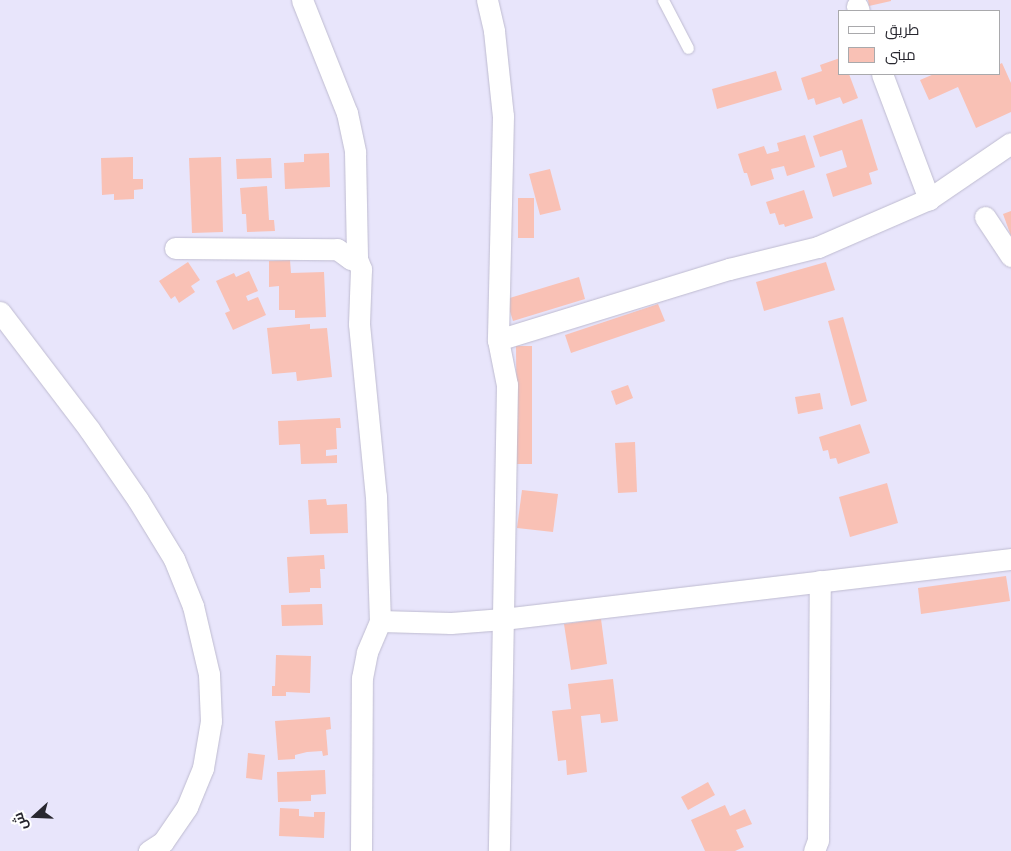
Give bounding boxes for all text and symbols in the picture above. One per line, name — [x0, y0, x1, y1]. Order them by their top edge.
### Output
legend — [838, 10, 1001, 75]
text: طريق — [885, 21, 919, 39]
text: مبنى — [885, 46, 916, 64]
north arrow — [10, 791, 60, 841]
text: ش — [9, 810, 31, 833]

